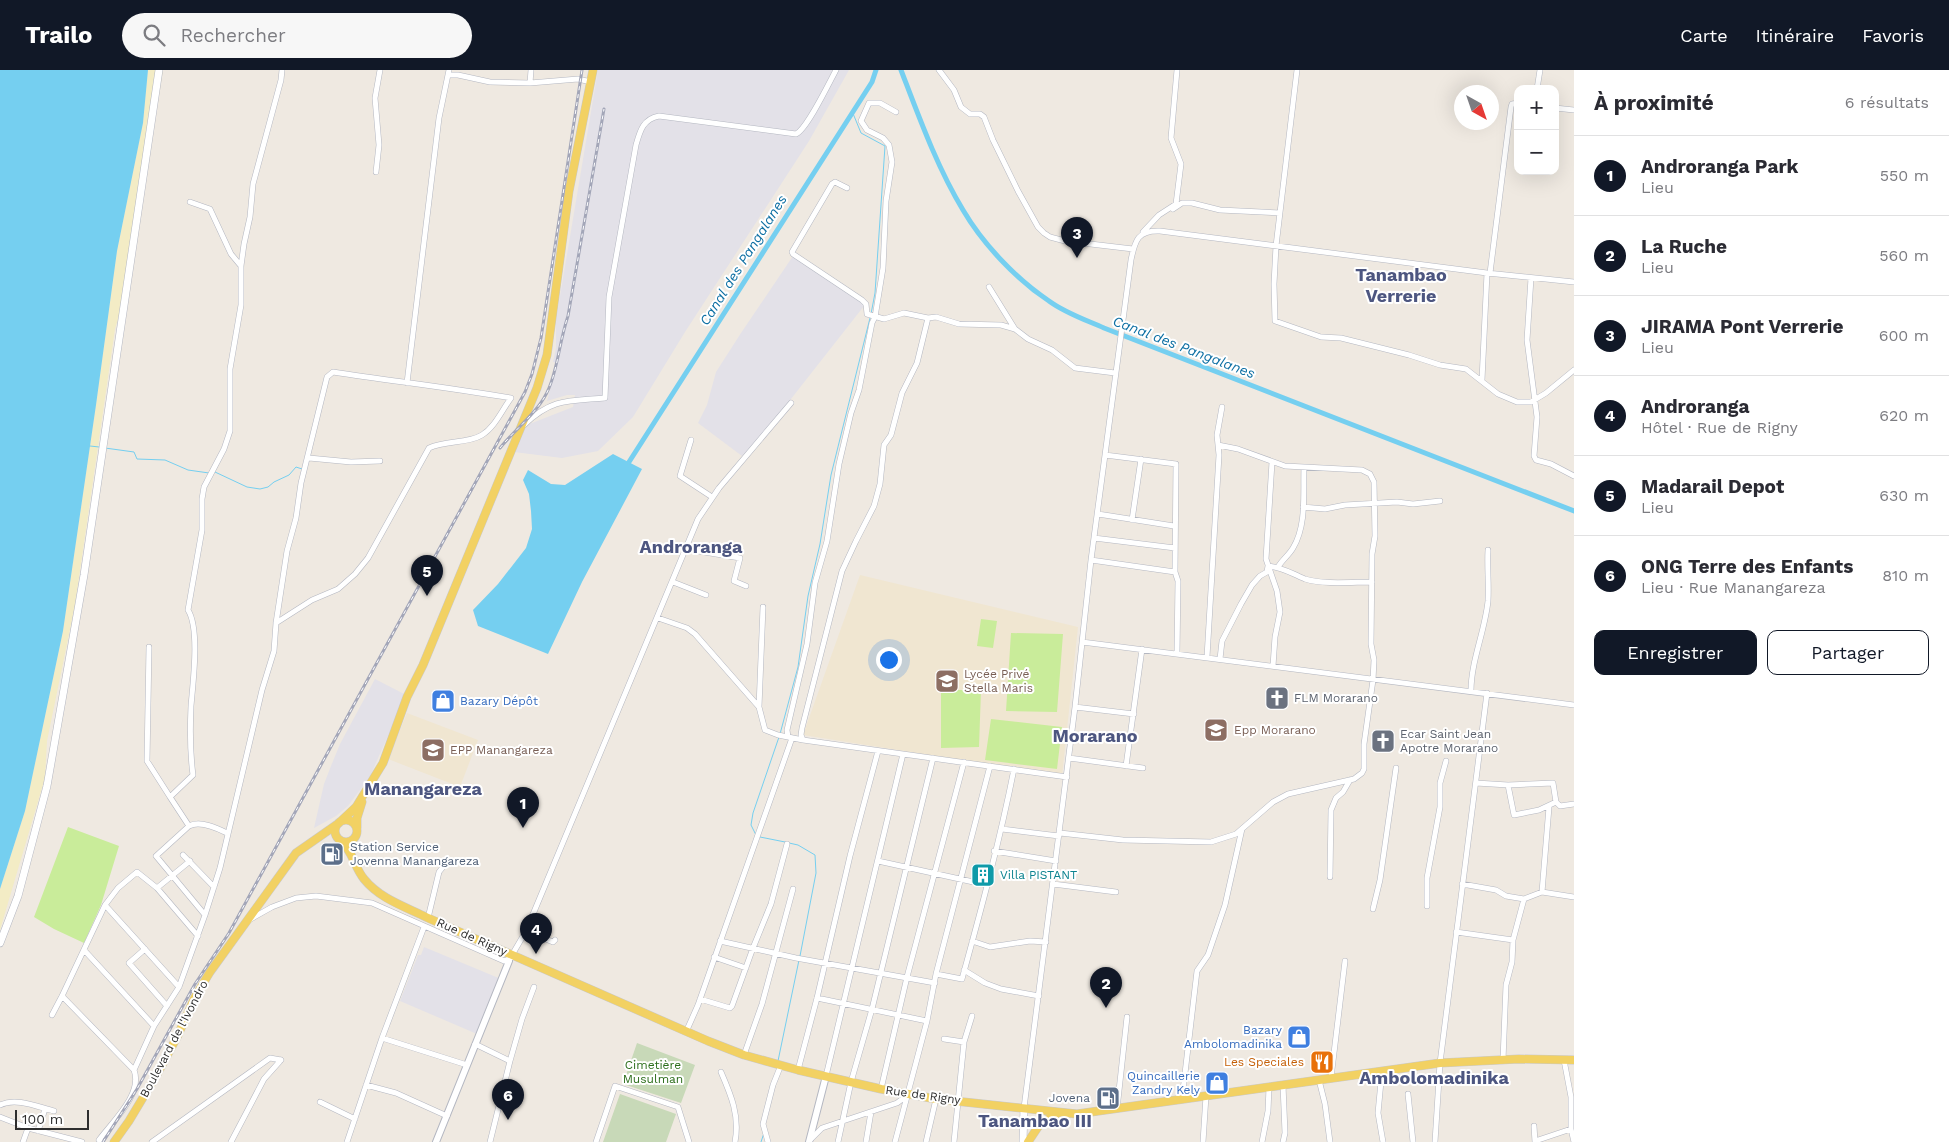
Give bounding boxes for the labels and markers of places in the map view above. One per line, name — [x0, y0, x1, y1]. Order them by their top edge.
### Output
pin: 3 — [1061, 217, 1093, 258]
pin: 5 — [411, 555, 443, 596]
place label: Lycée Privé Stella Maris — [964, 667, 1033, 695]
school or university icon: Lycée Privé Stella Maris — [934, 668, 960, 694]
church icon: FLM Morarano — [1264, 685, 1290, 711]
shop icon: Bazary Dépôt — [430, 688, 456, 714]
place label: FLM Morarano — [1294, 691, 1378, 705]
place label: Bazary Dépôt — [460, 694, 538, 708]
school or university icon: Epp Morarano — [1203, 717, 1229, 743]
place label: Epp Morarano — [1234, 723, 1316, 737]
place label: Ecar Saint Jean Apotre Morarano — [1400, 727, 1498, 755]
church icon: Ecar Saint Jean Apotre Morarano — [1370, 728, 1396, 754]
school or university icon: EPP Manangareza — [420, 737, 446, 763]
place label: EPP Manangareza — [450, 743, 553, 757]
pin: 1 — [507, 787, 539, 828]
place label: Station Service Jovenna Manangareza — [350, 840, 479, 868]
fuel station icon: Station Service Jovenna Manangareza — [319, 841, 345, 867]
building icon: Villa PISTANT — [970, 862, 996, 888]
place label: Villa PISTANT — [1000, 868, 1077, 882]
pin: 4 — [520, 913, 552, 954]
pin: 2 — [1090, 967, 1122, 1008]
place label: Bazary Ambolomadinika — [1184, 1023, 1283, 1051]
shop icon: Bazary Ambolomadinika — [1286, 1024, 1312, 1050]
restaurant icon: Les Speciales — [1309, 1049, 1335, 1075]
place label: Les Speciales — [1224, 1055, 1304, 1069]
place label: Quincaillerie Zandry Kely — [1127, 1069, 1201, 1097]
shop icon: Quincaillerie Zandry Kely — [1204, 1070, 1230, 1096]
pin: 6 — [492, 1079, 524, 1120]
fuel station icon: Jovena — [1095, 1085, 1121, 1111]
place label: Jovena — [1049, 1091, 1090, 1105]

